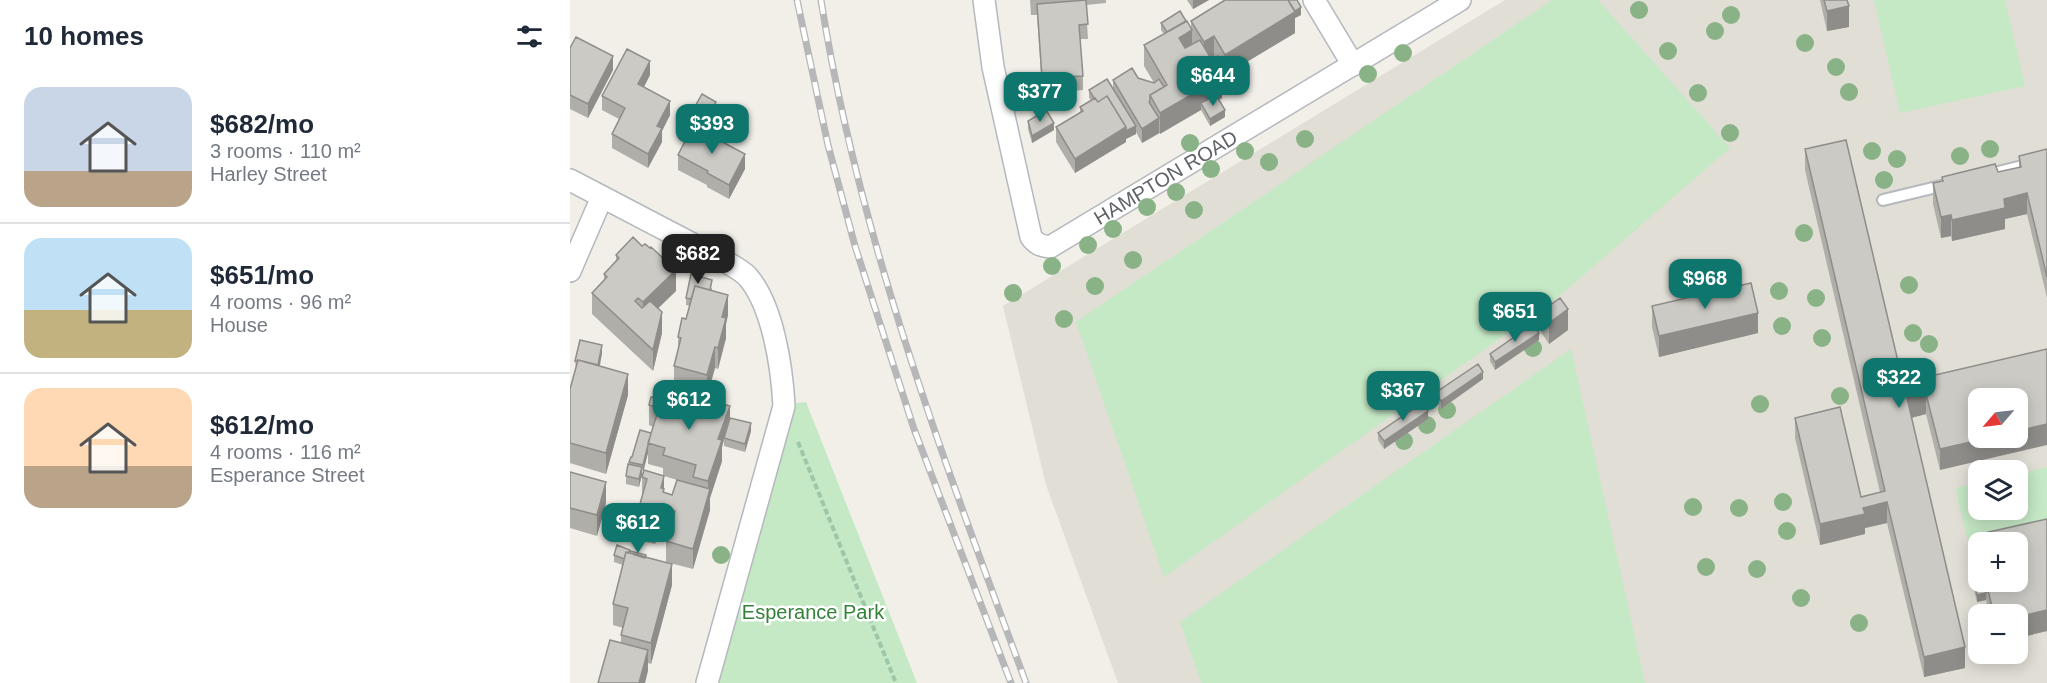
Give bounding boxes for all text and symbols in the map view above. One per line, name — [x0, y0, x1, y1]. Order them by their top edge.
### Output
icon: filters — [513, 20, 546, 53]
text: 10 homes — [24, 21, 144, 51]
pin: $644 — [1177, 56, 1249, 107]
text: $644 — [1191, 64, 1235, 86]
pin: $377 — [1004, 72, 1076, 123]
text: $377 — [1018, 80, 1062, 102]
pin: $393 — [676, 104, 748, 155]
text: $682/mo — [210, 109, 314, 139]
icon: home — [72, 111, 144, 183]
text: $393 — [690, 112, 734, 134]
street label: HAMPTON ROAD — [1090, 126, 1241, 229]
text: 3 rooms · 110 m² — [210, 140, 361, 162]
text: Harley Street — [210, 163, 327, 185]
pin: $682 — [662, 234, 734, 285]
text: $682 — [676, 242, 720, 264]
pin: $968 — [1669, 259, 1741, 310]
text: $651/mo — [210, 260, 314, 290]
icon: home — [72, 262, 144, 334]
text: $968 — [1683, 267, 1727, 289]
text: 4 rooms · 96 m² — [210, 291, 351, 313]
pin: $651 — [1479, 292, 1551, 343]
text: $651 — [1493, 300, 1537, 322]
text: House — [210, 314, 268, 336]
pin: $322 — [1863, 358, 1935, 409]
text: $322 — [1877, 366, 1921, 388]
pin: $367 — [1367, 371, 1439, 422]
text: $367 — [1381, 379, 1425, 401]
pin: $612 — [653, 380, 725, 431]
text: $612 — [667, 388, 711, 410]
north arrow — [1968, 388, 2028, 448]
map controls — [1968, 388, 2028, 664]
text: $612/mo — [210, 410, 314, 440]
icon: home — [72, 412, 144, 484]
text: 4 rooms · 116 m² — [210, 441, 361, 463]
button: layers — [1968, 460, 2028, 520]
text: Esperance Street — [210, 464, 365, 486]
pin: $612 — [602, 503, 674, 554]
text: $612 — [616, 511, 660, 533]
button: + — [1968, 532, 2028, 592]
park label: Esperance Park — [742, 601, 885, 623]
button: − — [1968, 604, 2028, 664]

